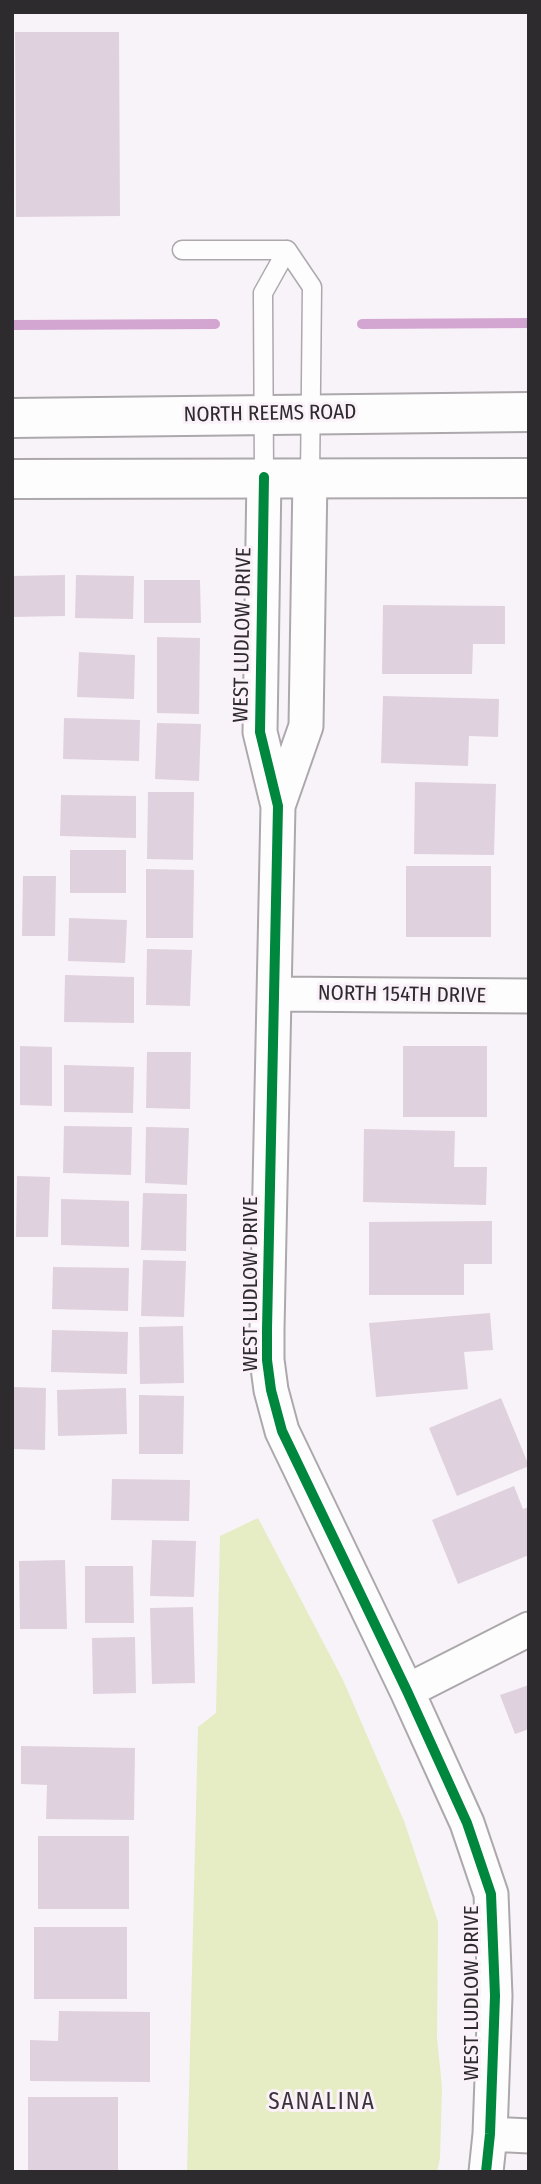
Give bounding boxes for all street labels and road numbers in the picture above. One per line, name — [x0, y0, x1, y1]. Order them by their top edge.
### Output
street label: NORTH REEMS ROAD — [183, 400, 357, 428]
street label: WEST LUDLOW DRIVE — [229, 547, 257, 723]
street label: NORTH 154TH DRIVE — [318, 981, 486, 1009]
street label: WEST LUDLOW DRIVE — [238, 1196, 264, 1372]
street label: WEST LUDLOW DRIVE — [459, 1905, 485, 2081]

